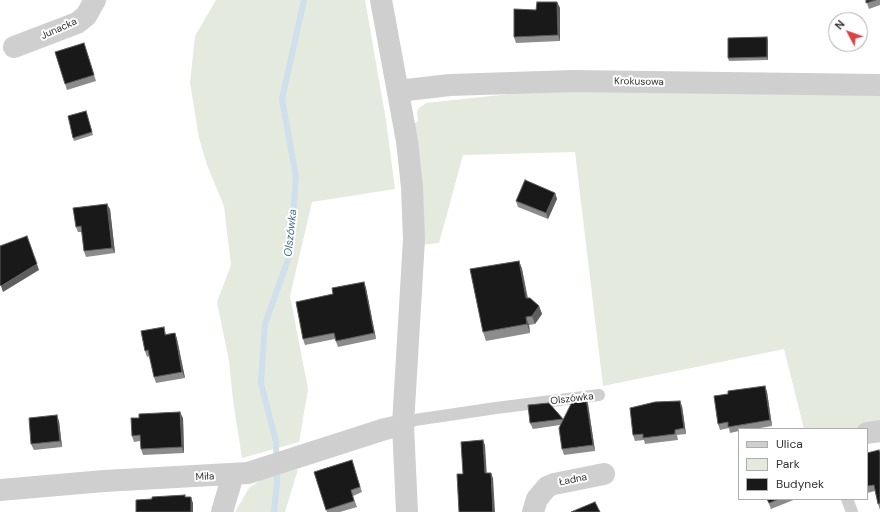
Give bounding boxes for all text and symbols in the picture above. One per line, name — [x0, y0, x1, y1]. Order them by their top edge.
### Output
north arrow — [828, 12, 868, 52]
street label: Junacka — [39, 16, 79, 42]
text: N — [832, 17, 848, 32]
street label: Krokusowa — [614, 76, 664, 88]
water label: Olszówka — [282, 209, 300, 257]
street label: Olszówka — [550, 390, 594, 408]
legend — [738, 428, 868, 500]
text: Ulica — [776, 436, 803, 452]
text: Park — [776, 456, 800, 472]
street label: Miła — [195, 471, 215, 483]
street label: Ładna — [558, 471, 588, 489]
text: Budynek — [776, 476, 824, 492]

